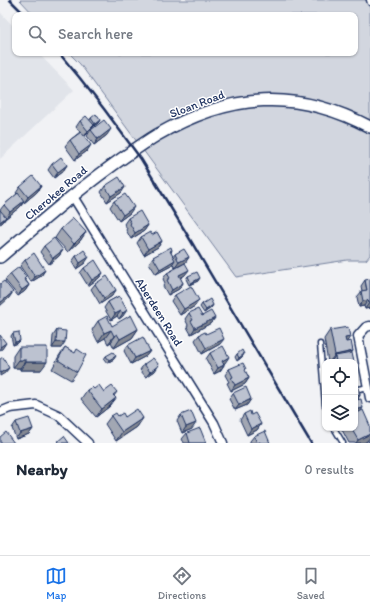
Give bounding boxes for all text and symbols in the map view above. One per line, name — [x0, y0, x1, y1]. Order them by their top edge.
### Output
search box — [12, 12, 358, 56]
icon: search — [26, 23, 48, 45]
text: Search here — [58, 25, 133, 43]
street label: Sloan Road — [168, 87, 227, 121]
street label: Cherokee Road — [22, 163, 90, 223]
street label: Aberdeen Road — [133, 276, 186, 349]
map controls — [322, 359, 358, 431]
button: locate — [322, 359, 358, 395]
button: layers — [322, 395, 358, 431]
text: Nearby — [16, 459, 68, 479]
text: 0 results — [304, 462, 354, 477]
tab: Map — [45, 565, 67, 602]
tab: Directions — [158, 565, 206, 602]
tab: Saved — [297, 565, 325, 602]

